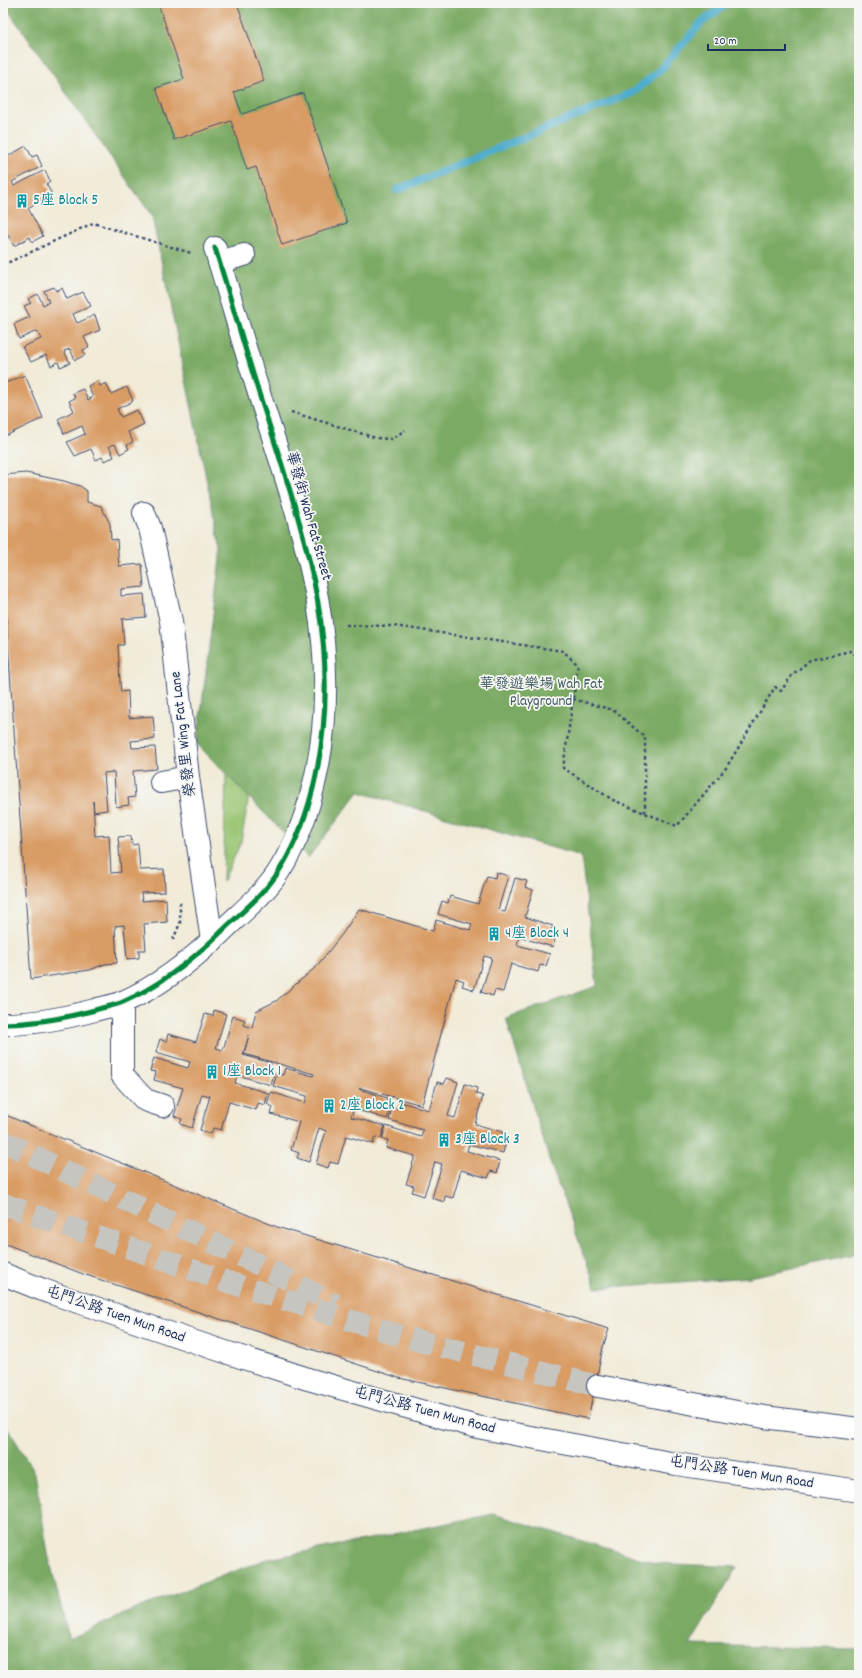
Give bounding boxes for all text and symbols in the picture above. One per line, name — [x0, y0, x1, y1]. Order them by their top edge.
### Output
scale bar — [708, 26, 785, 52]
text: 20 m — [714, 33, 737, 50]
place label: 5座 Block 5 — [33, 190, 98, 212]
building icon: 5座 Block 5 — [14, 193, 30, 209]
street label: 華發街 Wah Fat Street — [279, 449, 337, 584]
street label: 榮發里 Wing Fat Lane — [165, 670, 203, 798]
park label: 華發遊樂場 Wah Fat Playground — [479, 674, 603, 713]
place label: 4座 Block 4 — [505, 923, 569, 945]
building icon: 4座 Block 4 — [486, 926, 502, 942]
place label: 1座 Block 1 — [223, 1061, 281, 1083]
building icon: 1座 Block 1 — [204, 1064, 220, 1080]
place label: 2座 Block 2 — [340, 1095, 405, 1117]
building icon: 2座 Block 2 — [321, 1098, 337, 1114]
place label: 3座 Block 3 — [455, 1129, 520, 1151]
building icon: 3座 Block 3 — [436, 1132, 452, 1148]
street label: 屯門公路 Tuen Mun Road — [42, 1281, 188, 1349]
street label: 屯門公路 Tuen Mun Road — [350, 1381, 498, 1441]
street label: 屯門公路 Tuen Mun Road — [667, 1451, 815, 1495]

